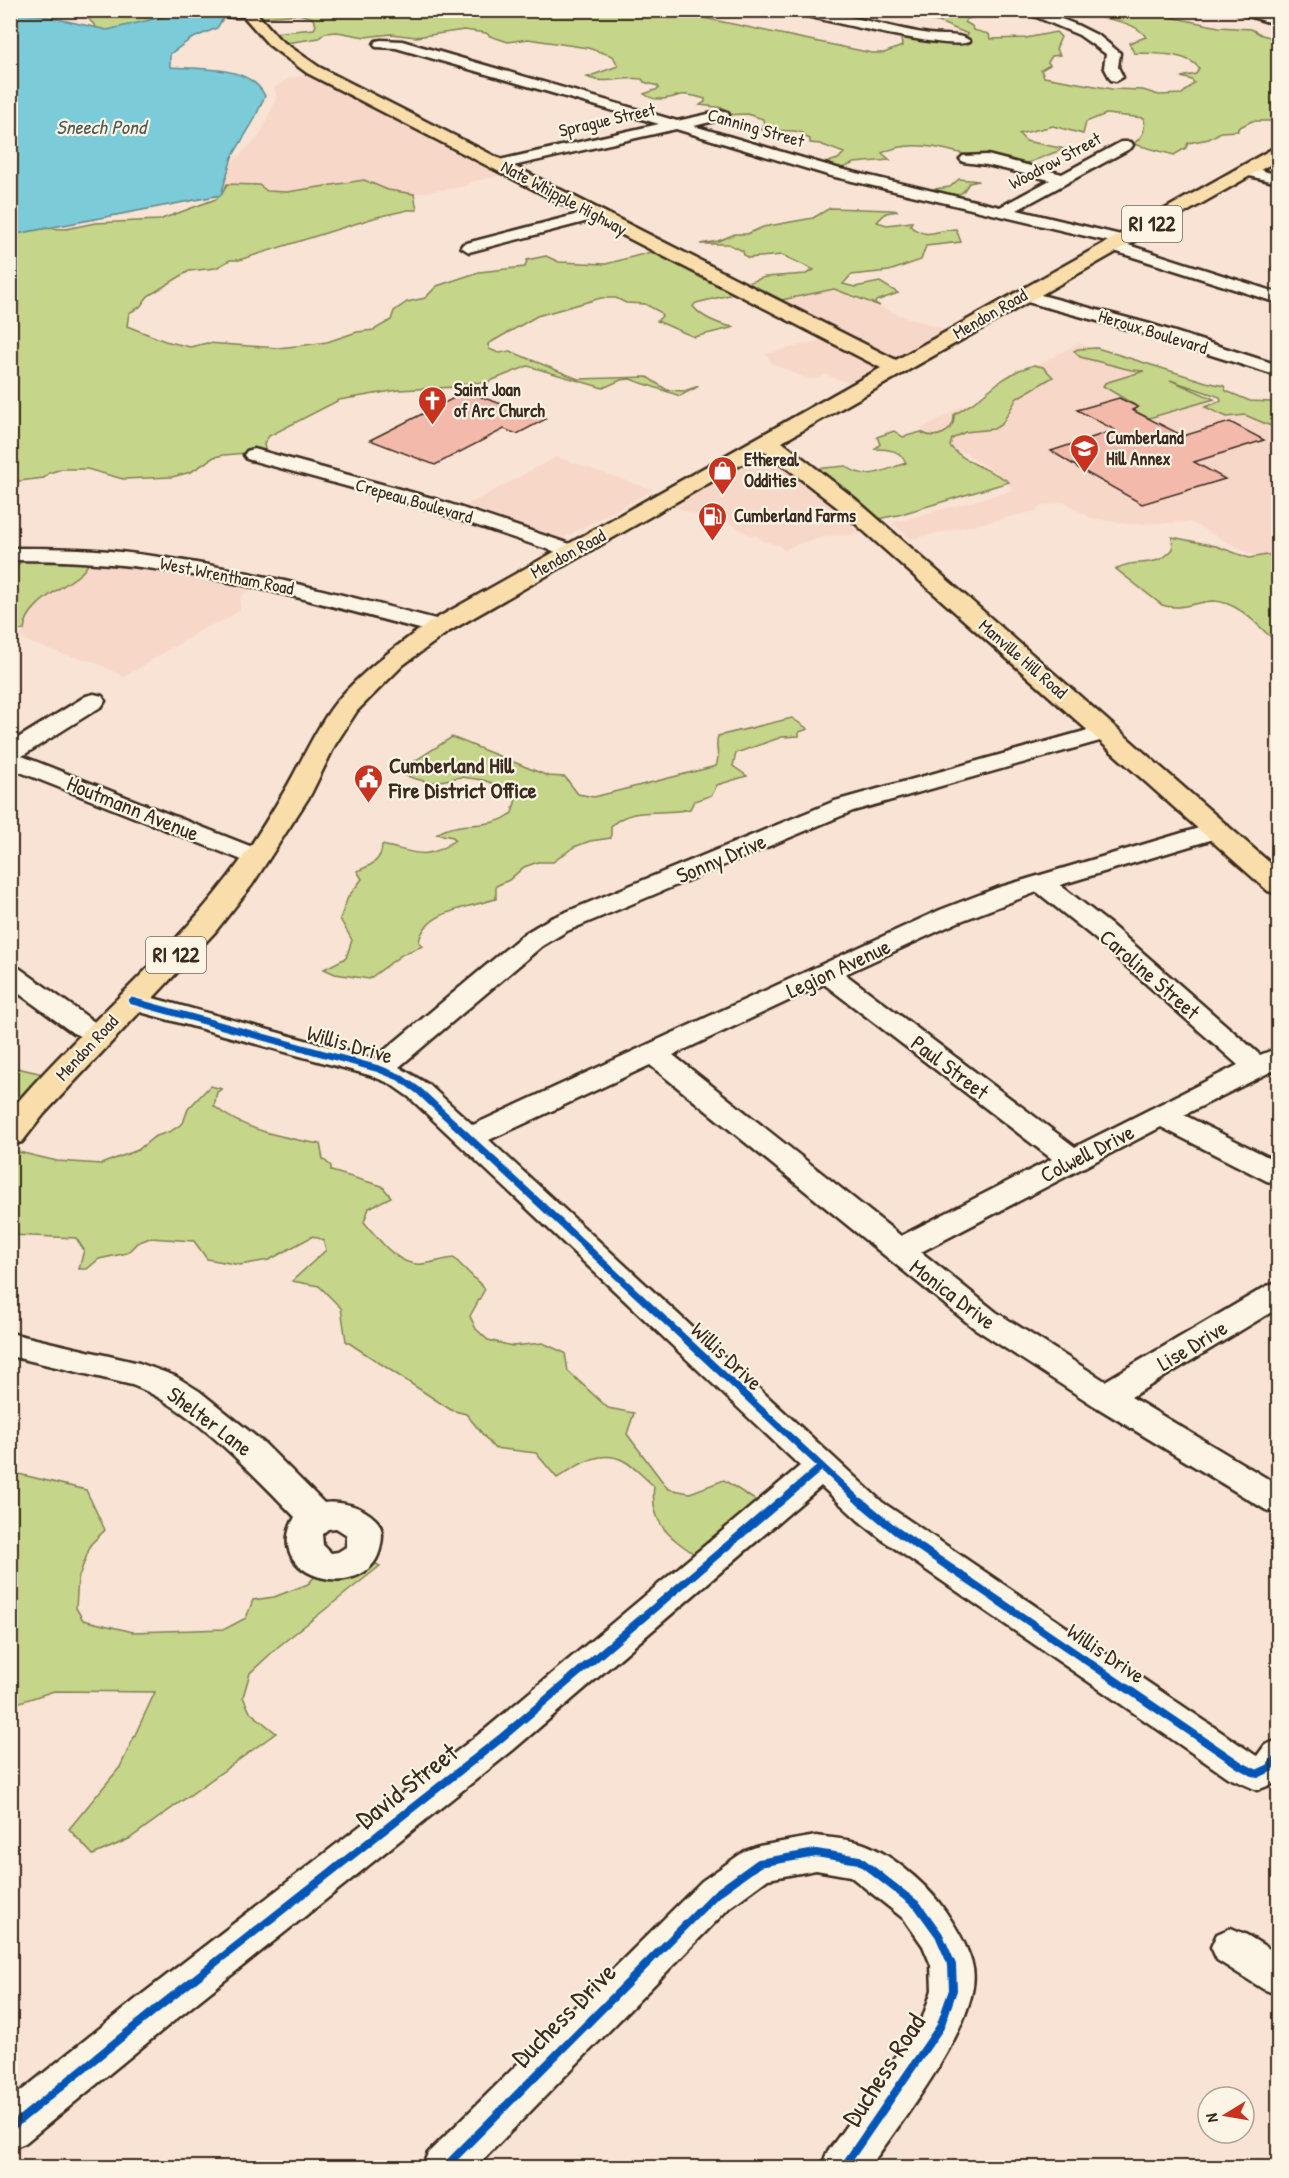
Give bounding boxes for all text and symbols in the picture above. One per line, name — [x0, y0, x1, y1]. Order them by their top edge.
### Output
street label: Sprague Street — [556, 96, 658, 143]
street label: Canning Street — [705, 102, 808, 153]
water label: Sneech Pond — [56, 113, 149, 140]
street label: Woodrow Street — [1004, 125, 1106, 195]
street label: Nate Whipple Highway — [497, 154, 632, 241]
road number: RI 122 — [1122, 206, 1182, 242]
street label: Mendon Road — [948, 282, 1032, 345]
street label: Heroux Boulevard — [1095, 303, 1211, 360]
place label: Saint Joan of Arc Church — [454, 377, 545, 423]
church icon: Saint Joan of Arc Church — [417, 384, 449, 426]
place label: Cumberland Hill Annex — [1106, 425, 1184, 471]
school or university icon: Cumberland Hill Annex — [1069, 432, 1101, 474]
place label: Ethereal Oddities — [744, 447, 800, 493]
shop icon: Ethereal Oddities — [707, 454, 739, 496]
street label: Crepeau Boulevard — [353, 472, 476, 529]
fuel station icon: Cumberland Farms — [697, 500, 729, 542]
place label: Cumberland Farms — [734, 503, 856, 528]
street label: Mendon Road — [526, 523, 610, 584]
street label: West Wrentham Road — [158, 550, 296, 601]
street label: Manville Hill Road — [974, 613, 1073, 704]
place label: Cumberland Hill Fire District Office — [388, 750, 537, 805]
public building icon: Cumberland Hill Fire District Office — [352, 762, 384, 804]
street label: Houtmann Avenue — [63, 768, 204, 848]
street label: Sonny Drive — [672, 826, 771, 890]
street label: Caroline Street — [1093, 922, 1207, 1026]
street label: Legion Avenue — [781, 931, 895, 1005]
road number: RI 122 — [146, 937, 206, 973]
street label: Mendon Road — [50, 1009, 124, 1086]
street label: Willis Drive — [304, 1017, 397, 1071]
street label: Paul Street — [905, 1028, 995, 1106]
street label: Colwell Drive — [1035, 1116, 1139, 1189]
street label: Monica Drive — [904, 1252, 1002, 1336]
street label: Lise Drive — [1151, 1312, 1233, 1378]
street label: Willis Drive — [685, 1315, 770, 1397]
street label: Shelter Lane — [161, 1379, 259, 1463]
street label: Willis Drive — [1061, 1616, 1151, 1690]
street label: David Street — [348, 1734, 465, 1836]
street label: Duchess Drive — [503, 1954, 624, 2074]
street label: Duchess Road — [833, 2006, 933, 2133]
north arrow — [1196, 2085, 1256, 2145]
text: N — [1200, 2111, 1223, 2124]

